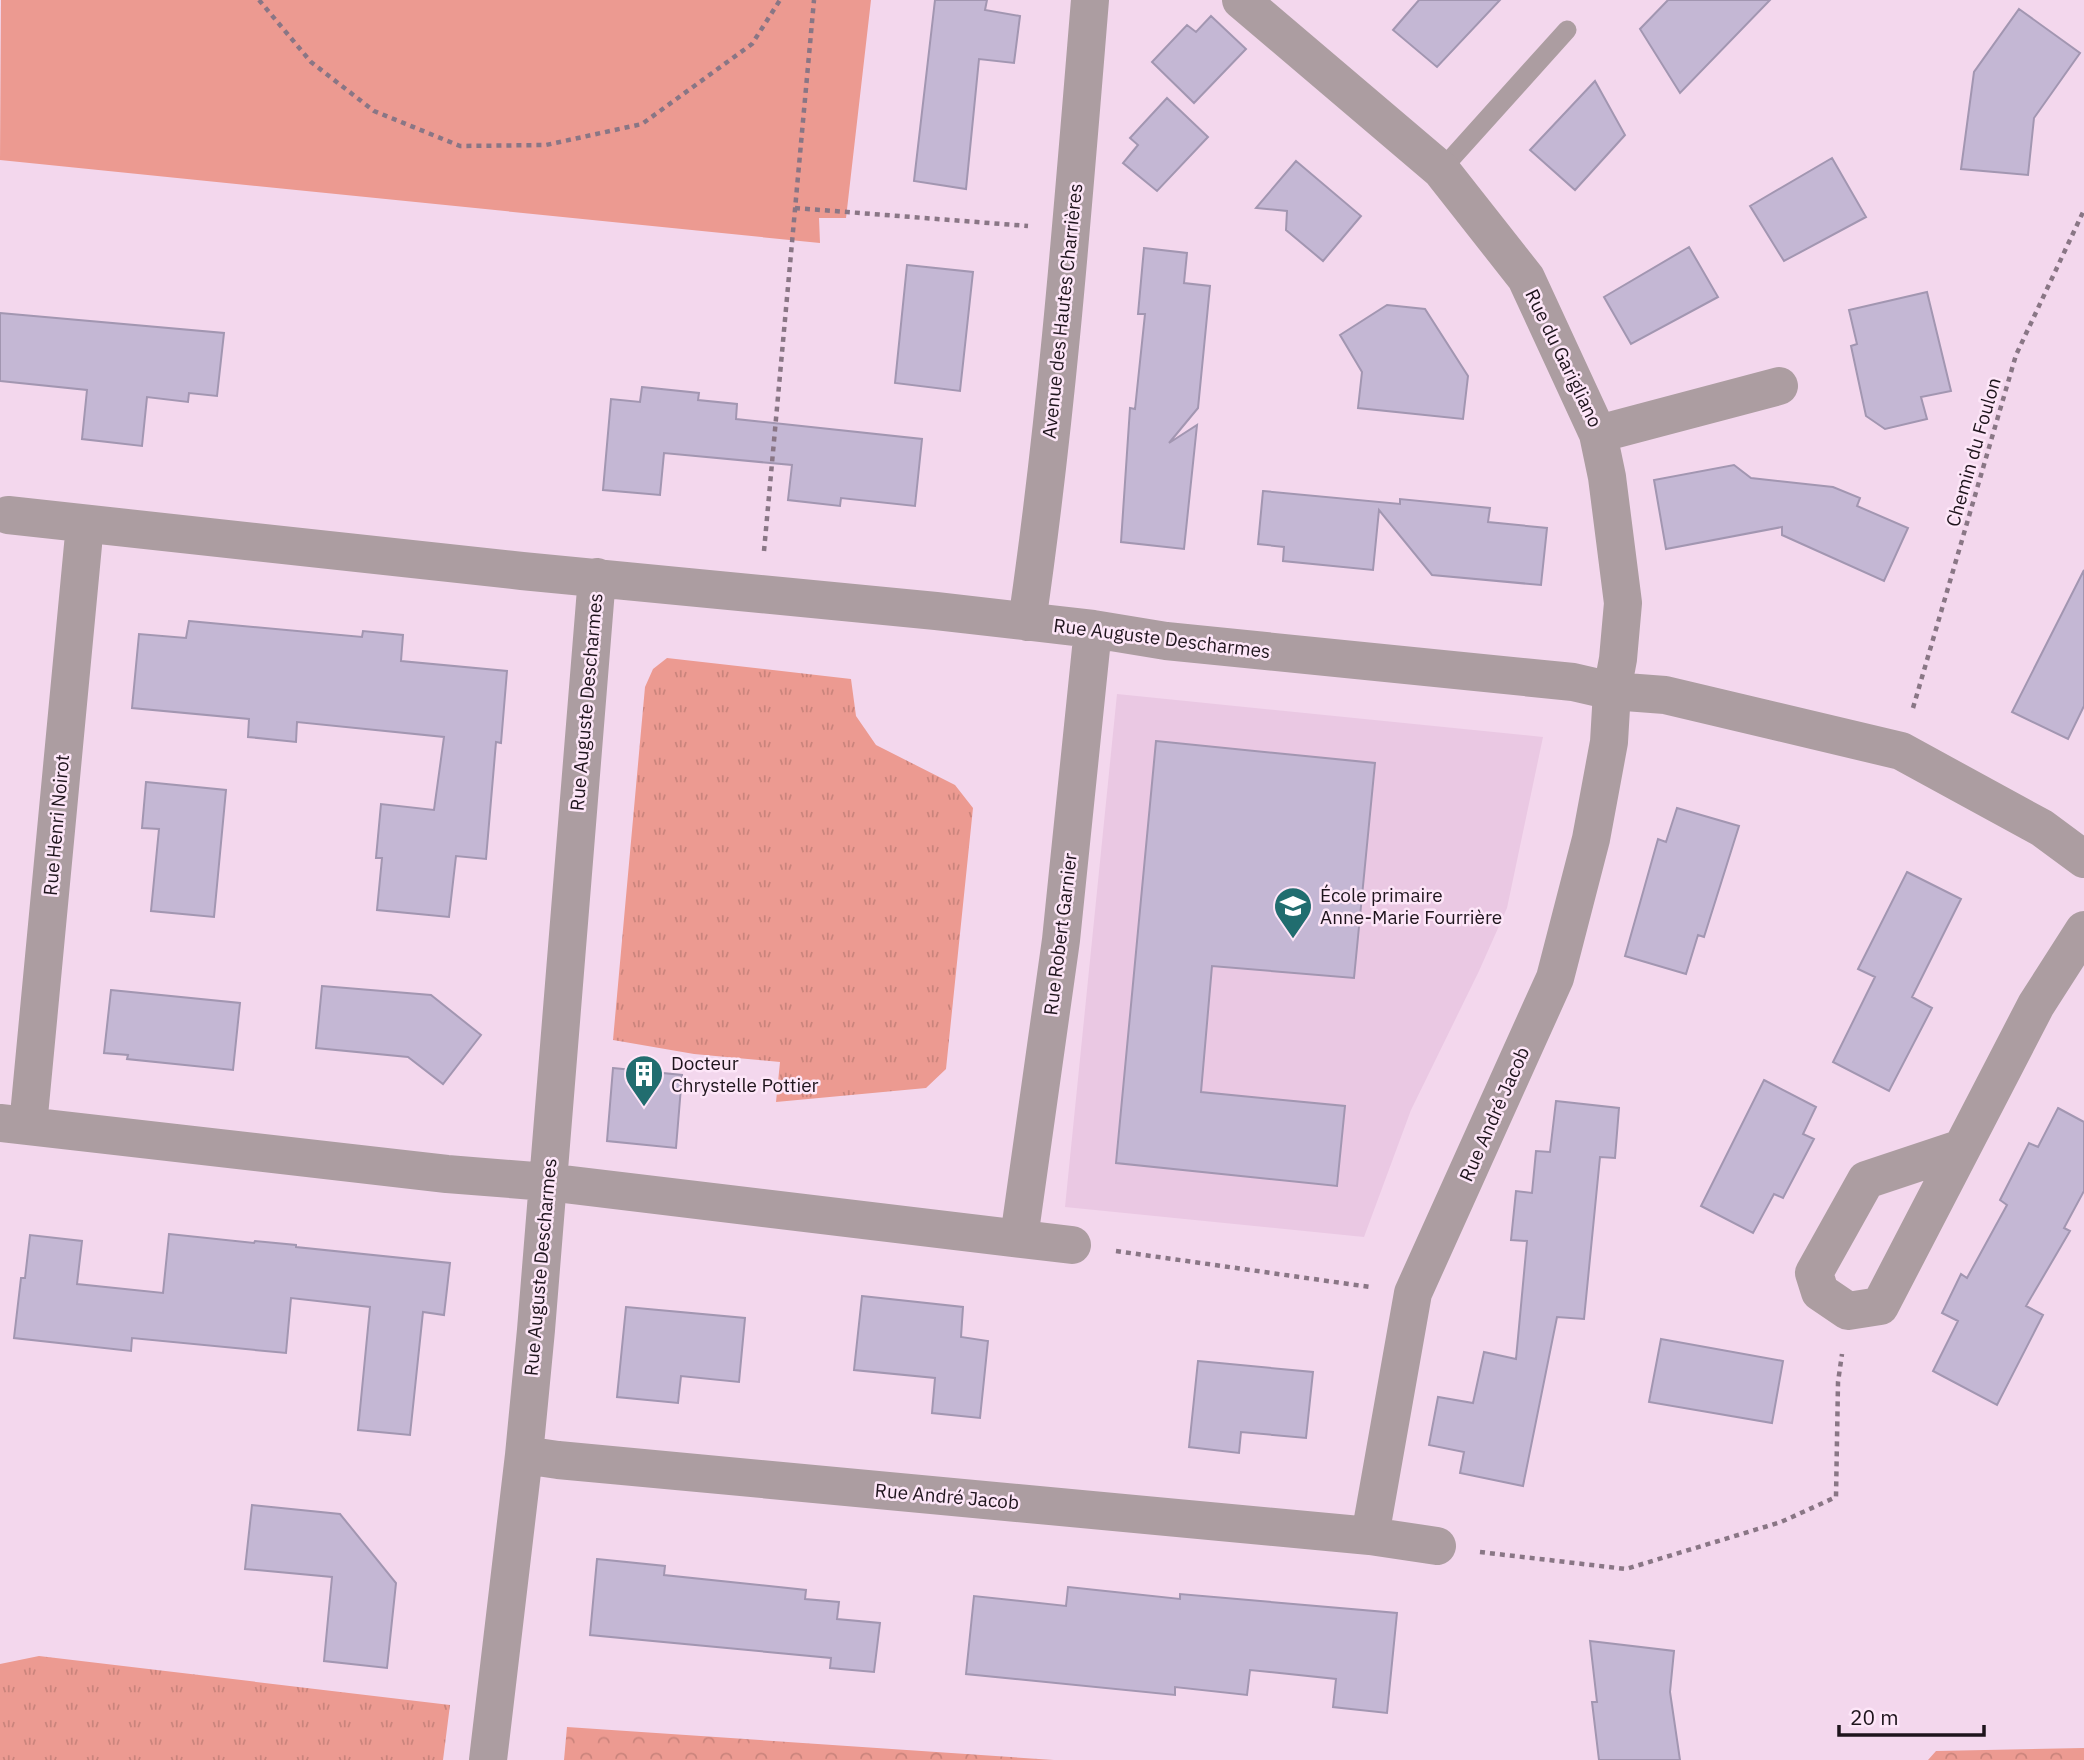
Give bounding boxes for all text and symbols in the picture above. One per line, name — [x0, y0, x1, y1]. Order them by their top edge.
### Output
street label: Avenue des Hautes Charrières — [1037, 182, 1087, 440]
street label: Rue du Garigliano — [1520, 285, 1608, 431]
street label: Chemin du Foulon — [1940, 375, 2006, 529]
street label: Rue Auguste Descharmes — [565, 592, 607, 812]
street label: Rue Auguste Descharmes — [1052, 613, 1272, 663]
street label: Rue Henri Noirot — [38, 753, 74, 897]
street label: Rue Robert Garnier — [1038, 851, 1082, 1017]
place label: École primaire Anne-Marie Fourrière — [1320, 883, 1502, 929]
school or university icon: École primaire Anne-Marie Fourrière — [1272, 885, 1314, 940]
street label: Rue André Jacob — [1454, 1043, 1534, 1185]
place label: Docteur Chrystelle Pottier — [671, 1051, 819, 1097]
building icon: Docteur Chrystelle Pottier — [623, 1053, 665, 1108]
street label: Rue Auguste Descharmes — [519, 1157, 561, 1377]
street label: Rue André Jacob — [874, 1478, 1020, 1514]
scale bar — [1839, 1694, 1984, 1738]
text: 20 m — [1850, 1703, 1899, 1731]

